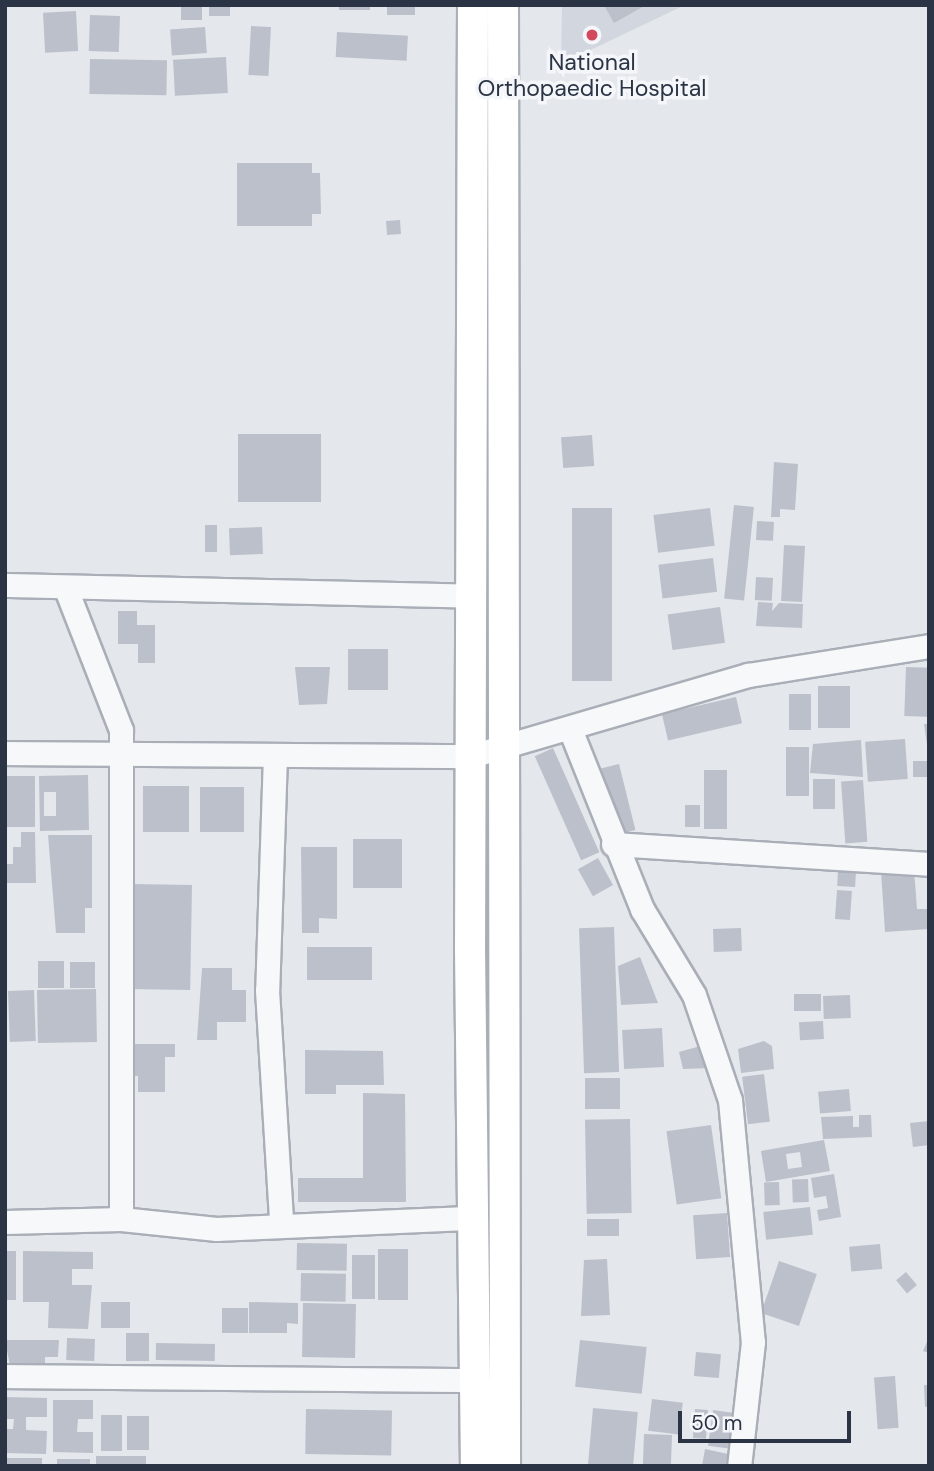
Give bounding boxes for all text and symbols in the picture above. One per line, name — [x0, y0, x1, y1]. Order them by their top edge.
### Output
marker: National Orthopaedic Hospital — [582, 25, 602, 45]
place label: National Orthopaedic Hospital — [478, 48, 706, 102]
scale bar — [682, 1398, 855, 1442]
text: 50 m — [691, 1409, 742, 1437]

